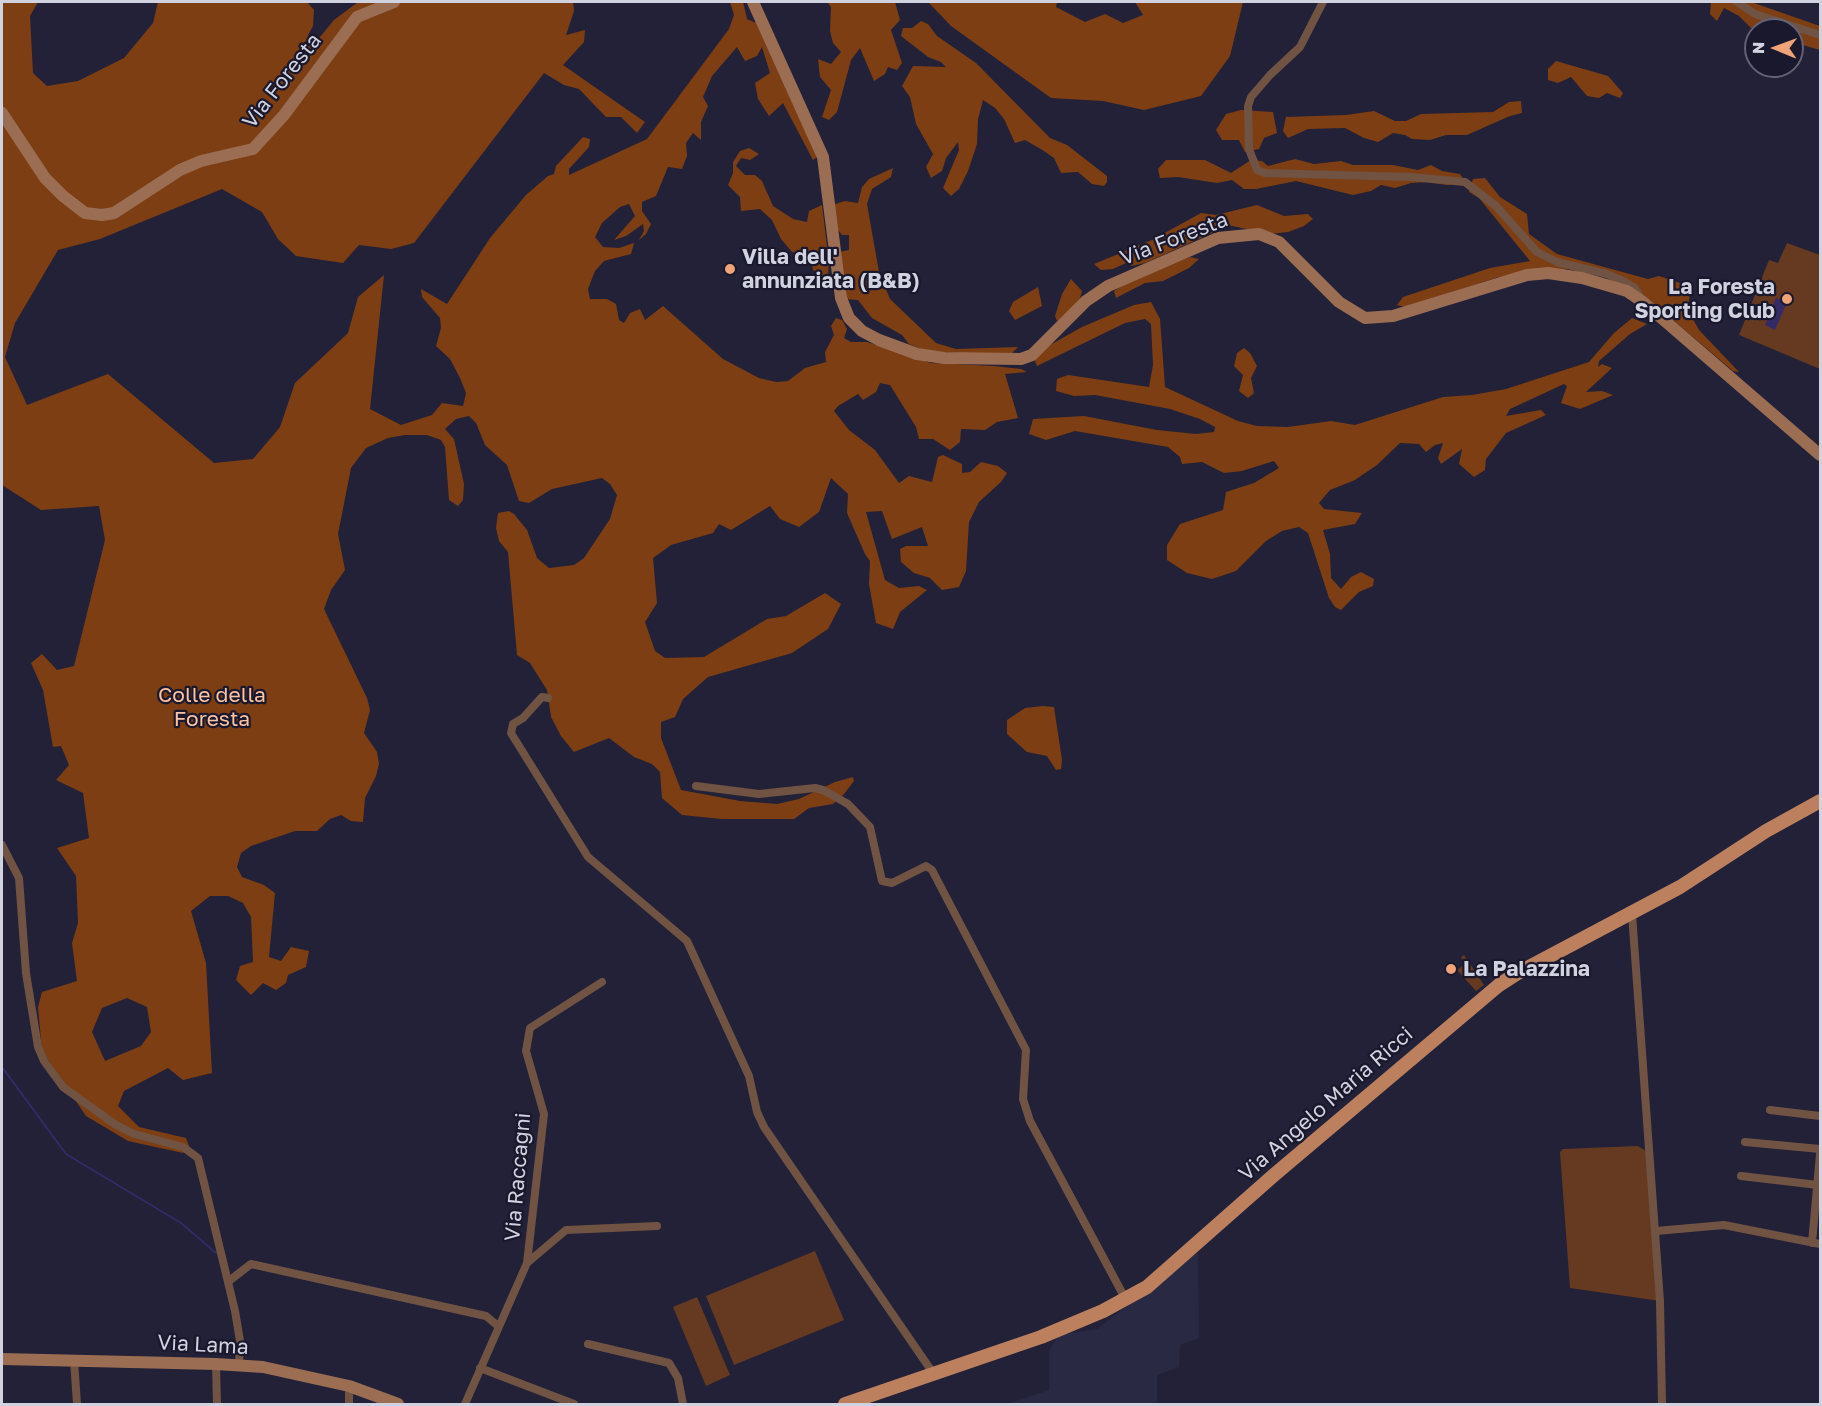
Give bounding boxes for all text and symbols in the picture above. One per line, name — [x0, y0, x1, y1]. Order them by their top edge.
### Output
north arrow — [1744, 18, 1804, 78]
street label: Via Foresta — [237, 29, 327, 133]
text: N — [1748, 41, 1768, 54]
street label: Via Foresta — [1117, 207, 1231, 271]
place label: Villa dell' annunziata (B&B) — [742, 244, 920, 294]
marker: Villa dell' annunziata (B&B) — [723, 262, 737, 276]
place label: La Foresta Sporting Club — [1634, 274, 1775, 324]
marker: La Foresta Sporting Club — [1780, 292, 1794, 306]
park label: Colle della Foresta — [158, 682, 266, 732]
place label: La Palazzina — [1463, 956, 1590, 982]
marker: La Palazzina — [1444, 962, 1458, 976]
street label: Via Angelo Maria Ricci — [1234, 1021, 1418, 1187]
street label: Via Raccagni — [500, 1112, 536, 1242]
street label: Via Lama — [157, 1330, 249, 1360]

